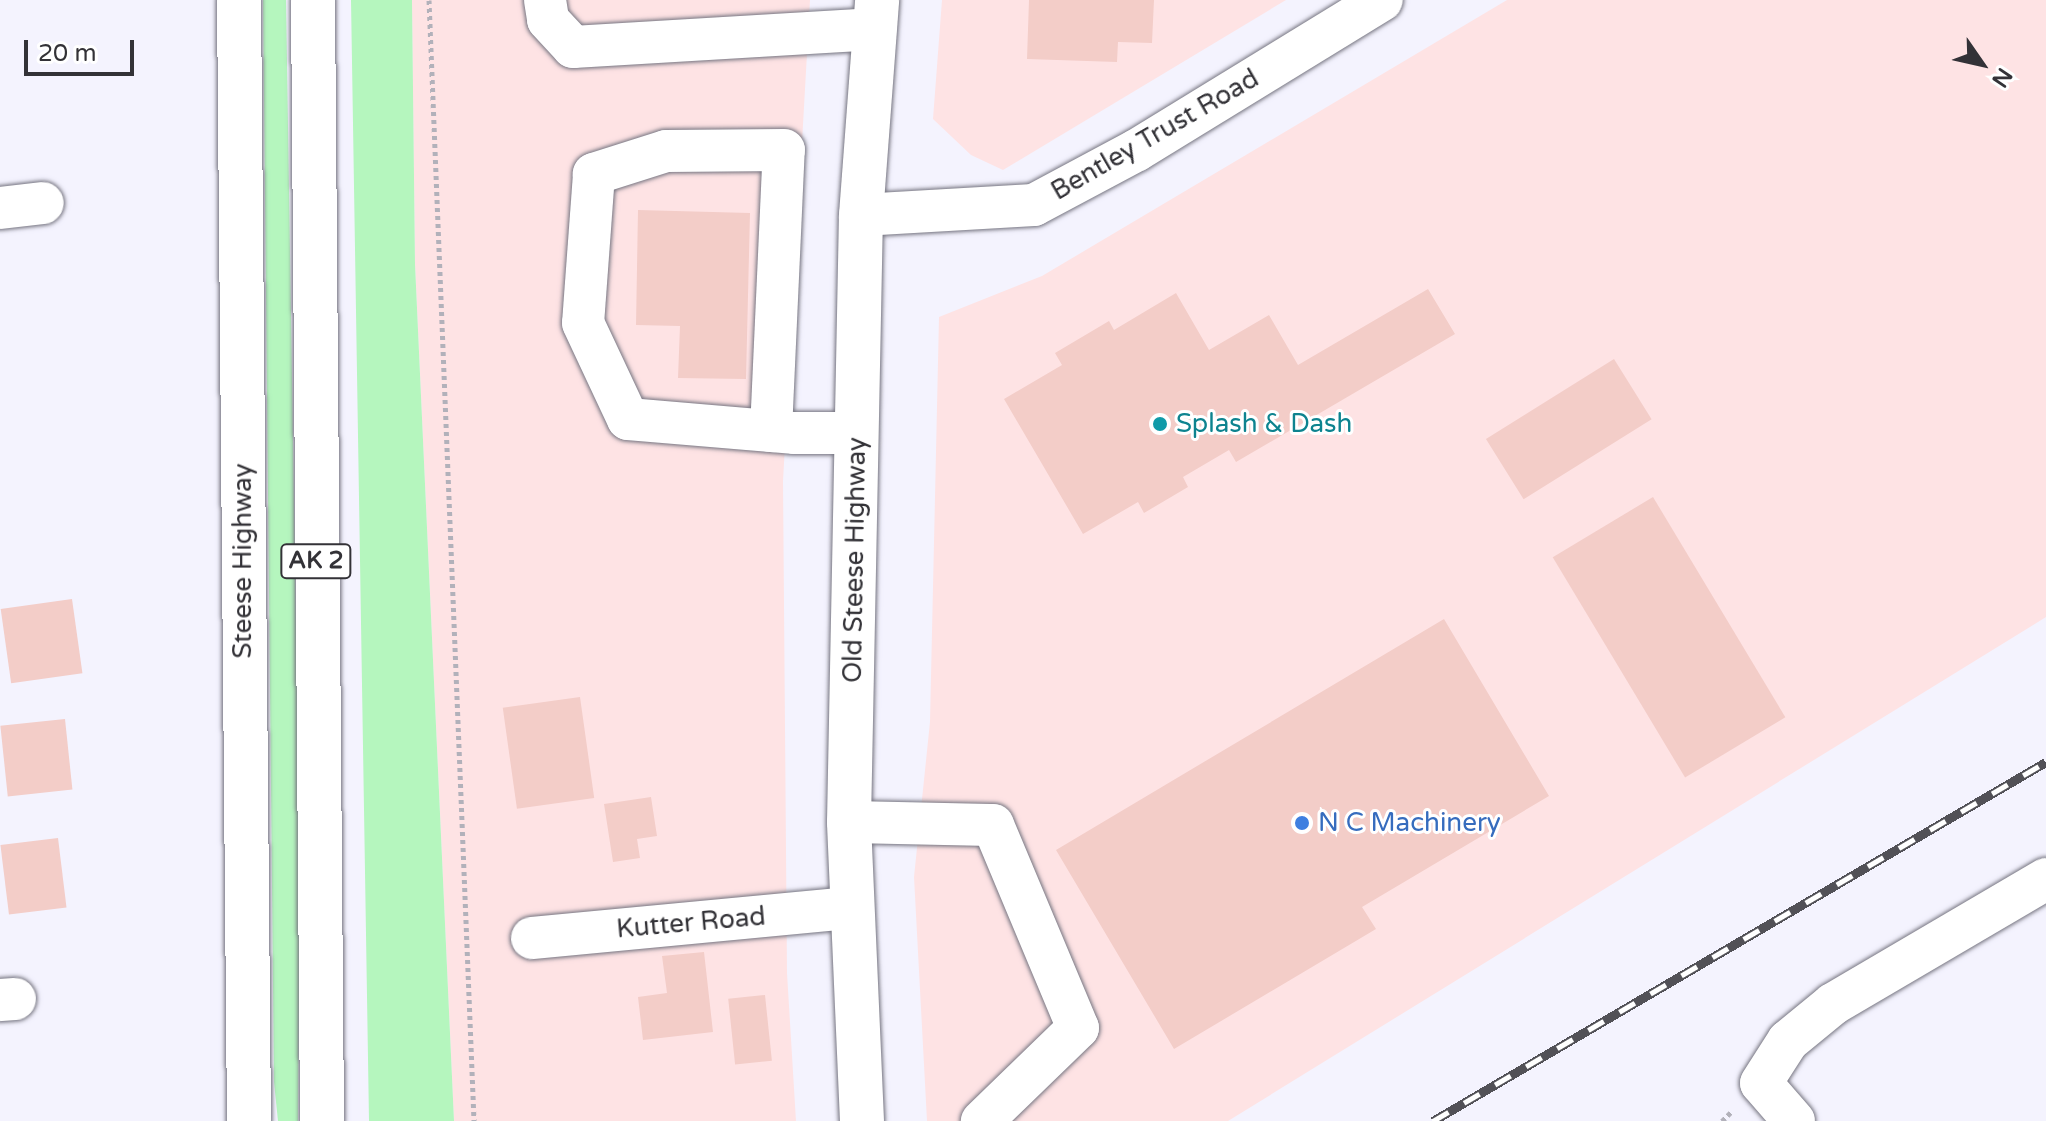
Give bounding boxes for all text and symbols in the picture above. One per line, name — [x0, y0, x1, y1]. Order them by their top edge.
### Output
scale bar — [28, 24, 138, 74]
north arrow — [1942, 24, 2022, 104]
text: 20 m — [38, 39, 96, 68]
street label: Bentley Trust Road — [1046, 63, 1264, 207]
text: N — [1986, 63, 2018, 92]
place label: Splash & Dash — [1176, 408, 1352, 440]
marker: Splash & Dash — [1151, 415, 1169, 433]
street label: Old Steese Highway — [837, 437, 873, 683]
street label: Steese Highway — [227, 463, 259, 659]
road number: AK 2 — [280, 541, 352, 581]
place label: N C Machinery — [1318, 807, 1501, 839]
marker: N C Machinery — [1293, 814, 1311, 832]
street label: Kutter Road — [615, 901, 767, 945]

